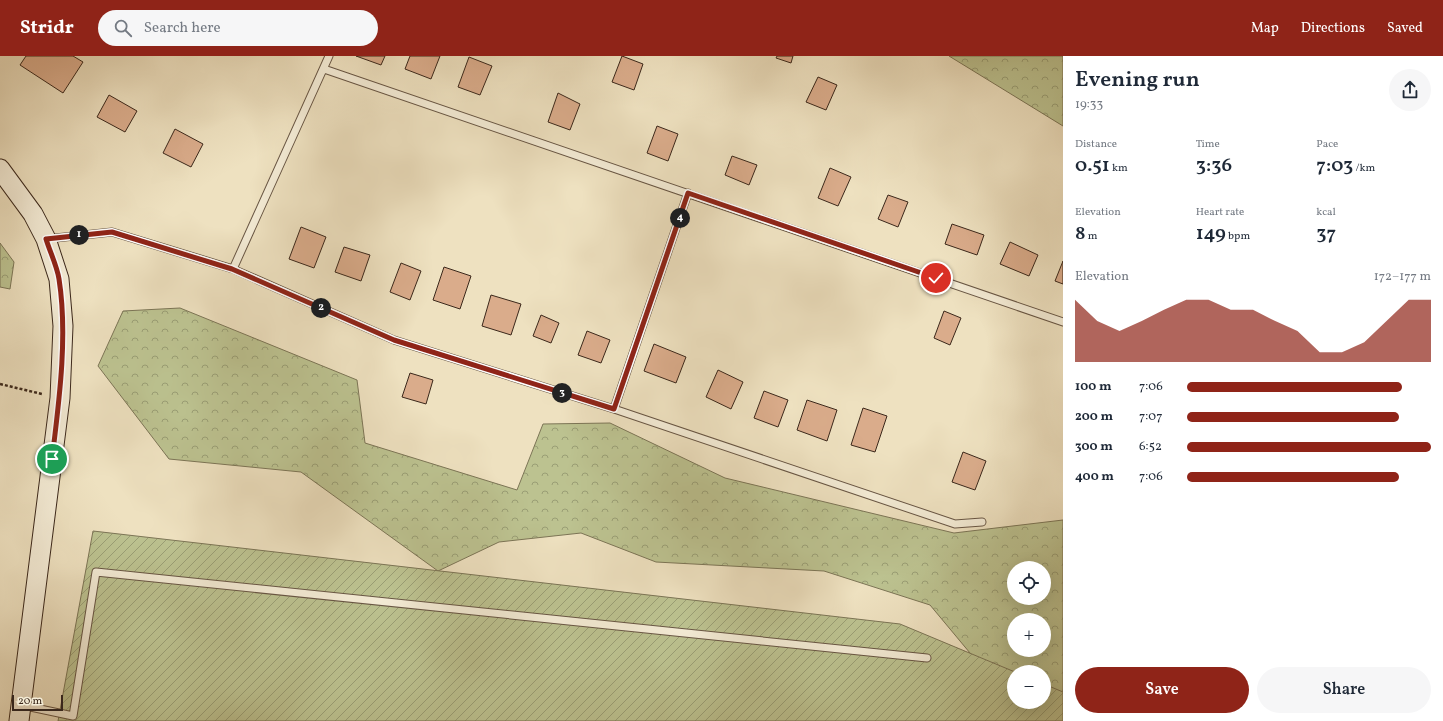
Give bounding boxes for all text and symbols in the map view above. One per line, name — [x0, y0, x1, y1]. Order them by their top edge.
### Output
search box — [98, 10, 378, 46]
text: Stridr — [20, 15, 74, 41]
icon: search — [112, 17, 134, 39]
text: Search here — [144, 18, 221, 39]
text: Map — [1251, 19, 1279, 38]
text: Directions — [1301, 19, 1365, 38]
text: Saved — [1387, 19, 1423, 38]
text: Evening run — [1075, 65, 1200, 96]
button: share — [1389, 69, 1431, 111]
text: 19:33 — [1075, 96, 1103, 114]
text: Distance — [1075, 137, 1117, 152]
text: Time — [1196, 137, 1220, 152]
text: Pace — [1316, 137, 1338, 152]
text: 0.51 — [1075, 152, 1110, 180]
text: 3:36 — [1196, 152, 1232, 180]
text: 7:03 — [1316, 152, 1353, 180]
text: km — [1110, 161, 1128, 176]
text: /km — [1353, 161, 1375, 176]
text: Elevation — [1075, 205, 1121, 220]
text: Heart rate — [1196, 205, 1244, 220]
text: kcal — [1316, 205, 1336, 220]
pin: 4 — [670, 208, 690, 228]
text: 4 — [677, 210, 683, 225]
text: 8 — [1075, 220, 1086, 248]
text: 149 — [1196, 220, 1226, 248]
text: 37 — [1316, 220, 1336, 248]
pin: 1 — [69, 225, 89, 245]
text: 1 — [77, 227, 81, 242]
text: m — [1086, 229, 1098, 244]
text: bpm — [1226, 229, 1250, 244]
pin — [919, 261, 953, 295]
icon: check — [925, 267, 947, 289]
text: Elevation — [1075, 268, 1129, 286]
text: 172–177 m — [1374, 268, 1431, 286]
pin: 2 — [311, 298, 331, 318]
text: 2 — [318, 300, 324, 315]
text: 100 m — [1075, 378, 1112, 396]
text: 7:06 — [1139, 378, 1163, 396]
pin: 3 — [552, 383, 572, 403]
text: 3 — [559, 385, 565, 400]
text: 200 m — [1075, 408, 1113, 426]
text: 7:07 — [1139, 408, 1163, 426]
text: 300 m — [1075, 438, 1113, 456]
text: 6:52 — [1139, 438, 1162, 456]
pin — [35, 442, 69, 476]
icon: arrive — [41, 448, 63, 470]
text: 400 m — [1075, 468, 1114, 486]
text: 7:06 — [1139, 468, 1163, 486]
map controls — [1007, 561, 1051, 709]
button: locate — [1007, 561, 1051, 605]
button: + — [1007, 613, 1051, 657]
button: − — [1007, 665, 1051, 709]
button: Save — [1075, 667, 1249, 713]
button: Share — [1257, 667, 1431, 713]
scale bar — [12, 693, 63, 712]
text: 20 m — [18, 694, 42, 709]

